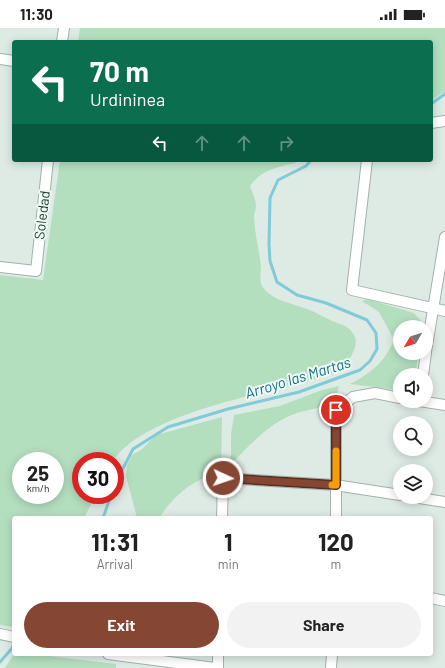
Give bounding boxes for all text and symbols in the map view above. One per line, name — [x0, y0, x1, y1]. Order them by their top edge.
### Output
text: 11:30 — [20, 5, 53, 23]
text: 70 m — [90, 54, 149, 88]
icon: left — [24, 56, 76, 108]
text: Urdininea — [90, 88, 165, 110]
icon: left — [149, 132, 171, 154]
icon: ahead — [191, 132, 213, 154]
icon: ahead — [233, 132, 255, 154]
icon: right — [275, 132, 297, 154]
street label: Soledad — [30, 190, 53, 240]
north arrow — [393, 320, 433, 360]
map controls — [393, 320, 433, 504]
water label: Arroyo las Martas — [243, 352, 353, 402]
button: sound — [393, 368, 433, 408]
pin — [319, 393, 353, 427]
icon: arrive — [325, 399, 347, 421]
button: search — [393, 416, 433, 456]
speed limit sign: 30 — [72, 452, 124, 504]
position arrow — [202, 457, 244, 499]
text: 25 — [27, 461, 49, 485]
button: layers — [393, 464, 433, 504]
text: km/h — [27, 482, 49, 494]
text: 11:31 — [91, 527, 139, 556]
text: 1 — [224, 527, 233, 556]
text: 120 — [318, 527, 354, 556]
text: Arrival — [97, 556, 133, 572]
text: min — [218, 556, 239, 572]
text: m — [331, 556, 341, 572]
button: Exit — [24, 602, 219, 648]
button: Share — [227, 602, 421, 648]

